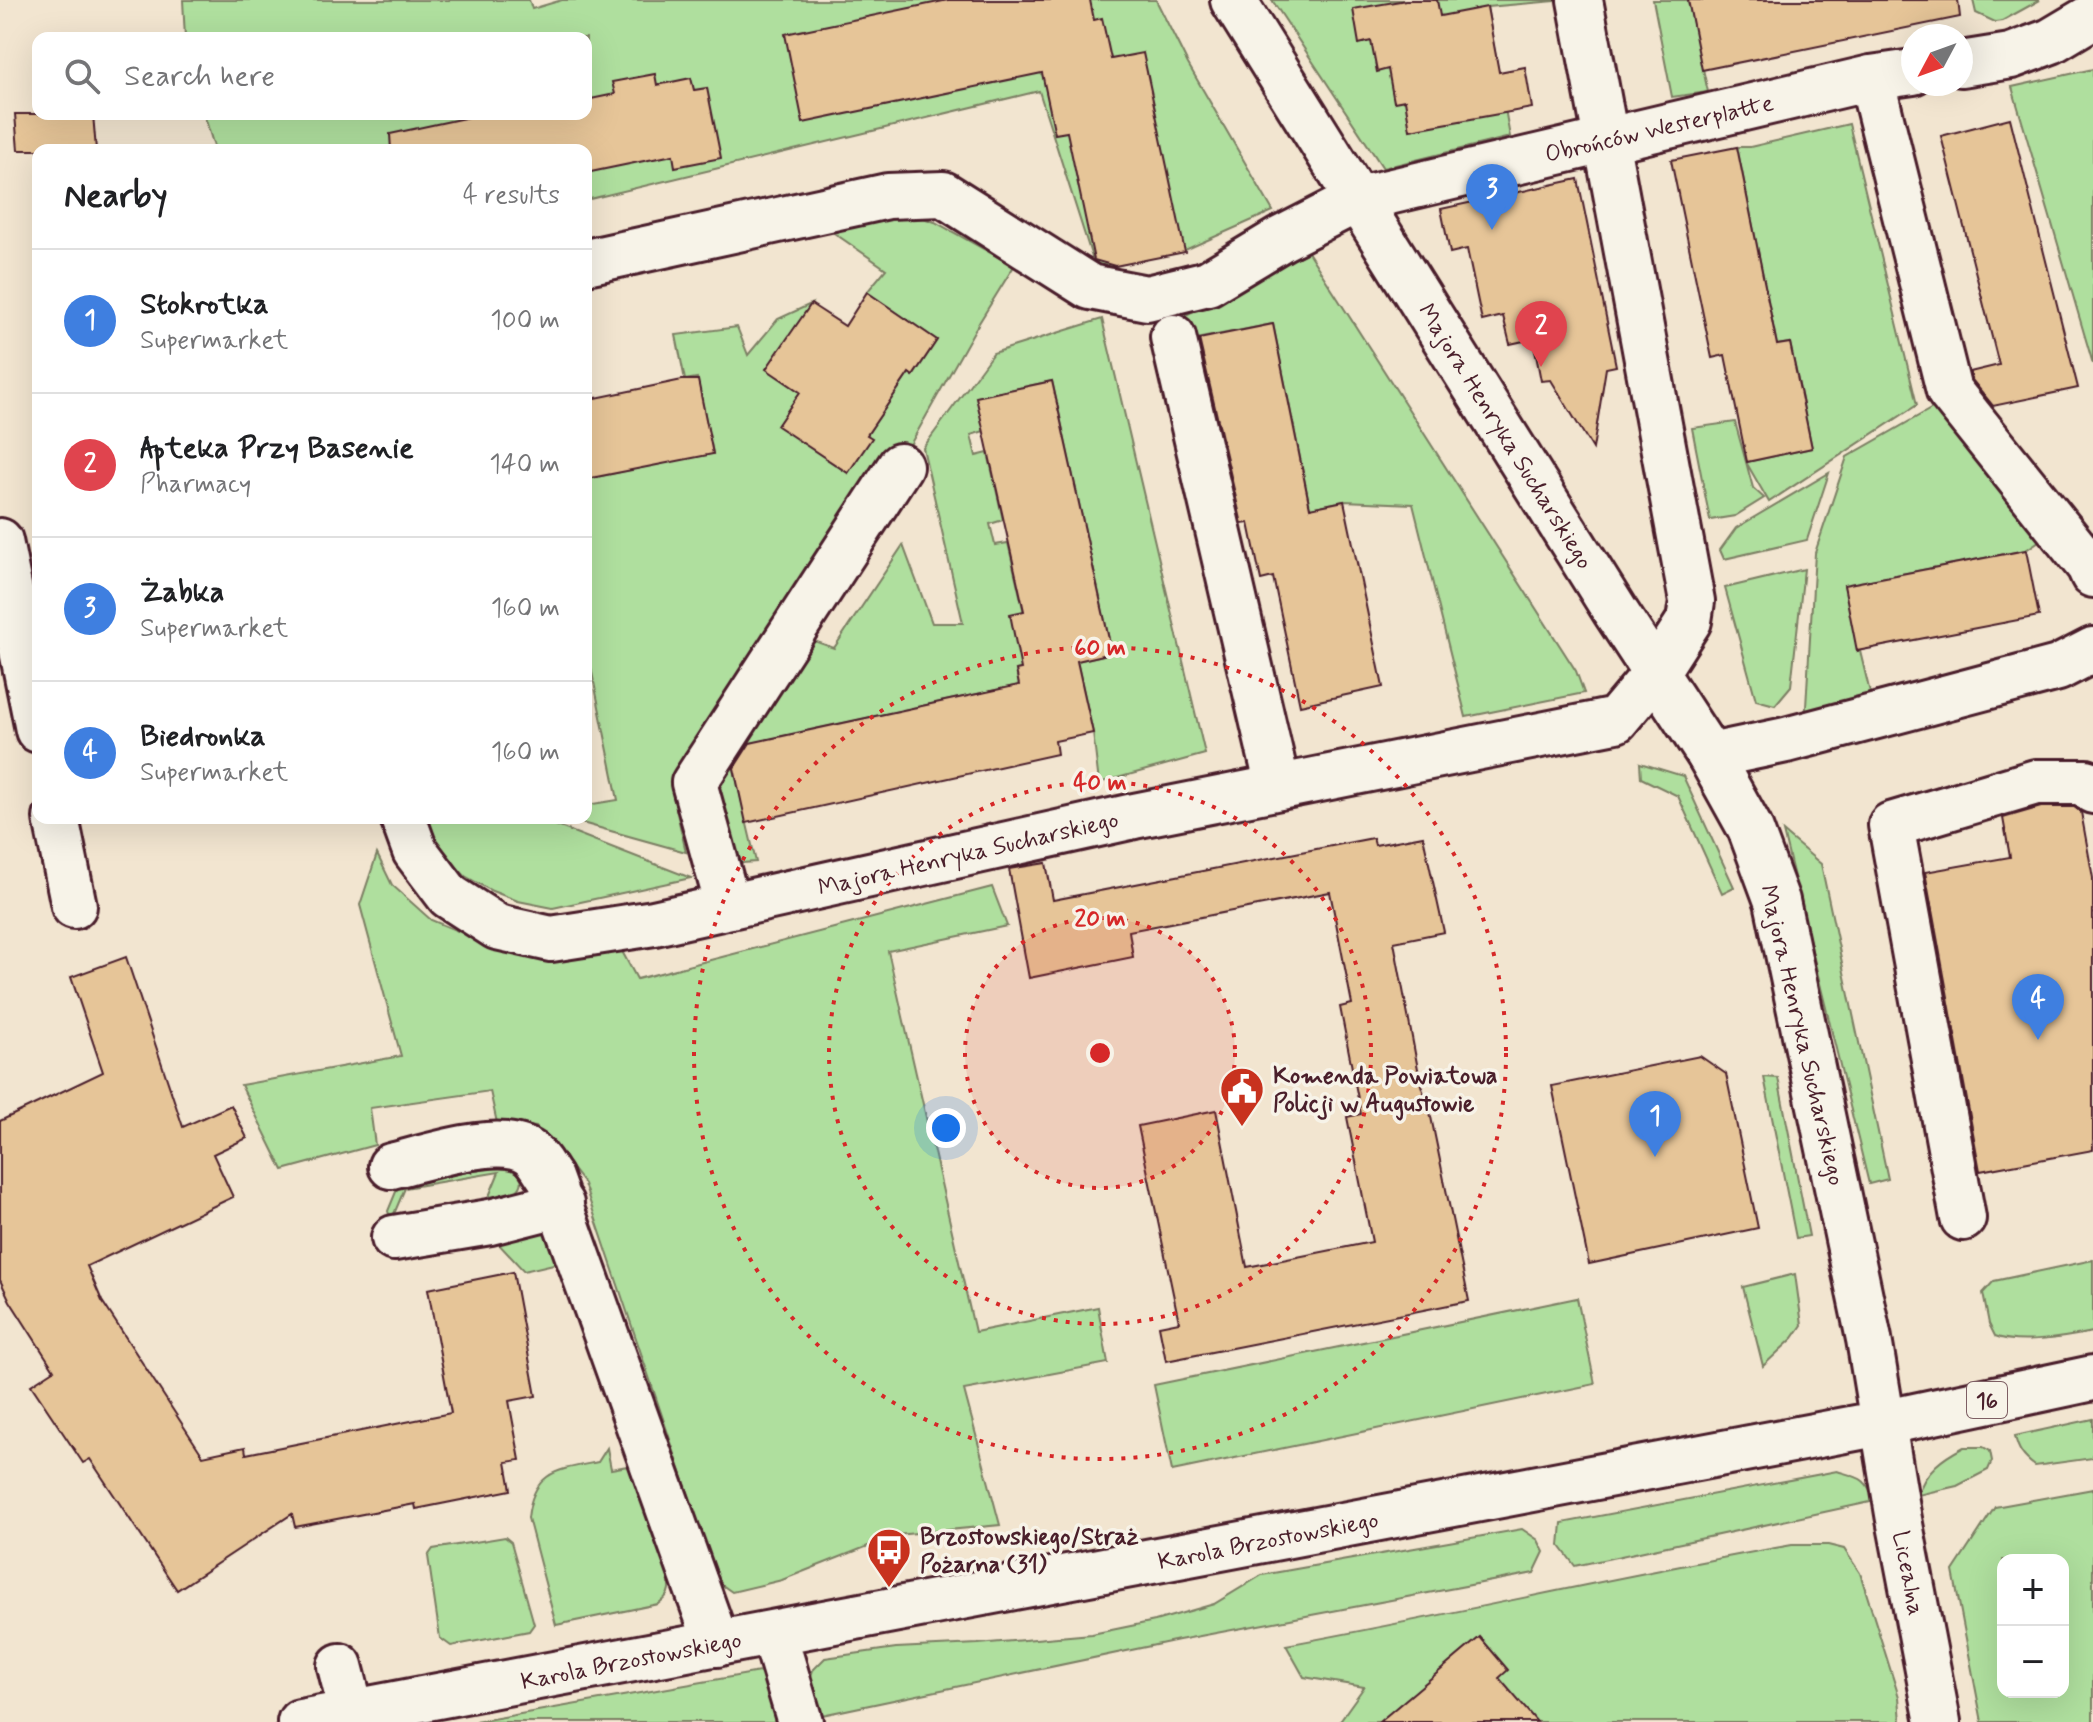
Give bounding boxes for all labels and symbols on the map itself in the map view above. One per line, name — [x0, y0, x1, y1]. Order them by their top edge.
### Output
north arrow — [1901, 24, 1973, 96]
street label: Obrońców Westerplatte — [1542, 88, 1777, 171]
pin: 3 — [1466, 164, 1518, 230]
street label: Majora Henryka Sucharskiego — [1410, 298, 1599, 575]
pin: 2 — [1515, 301, 1567, 367]
text: 60 m — [1074, 633, 1126, 664]
text: 40 m — [1073, 768, 1127, 799]
street label: Majora Henryka Sucharskiego — [815, 805, 1122, 904]
street label: Majora Henryka Sucharskiego — [1752, 882, 1851, 1189]
text: 20 m — [1074, 904, 1126, 935]
pin: 4 — [2012, 974, 2064, 1040]
centre of rings — [1086, 1039, 1114, 1067]
place label: Komenda Powiatowa Policji w Augustowie — [1273, 1061, 1498, 1121]
public building icon: Komenda Powiatowa Policji w Augustowie — [1218, 1065, 1266, 1128]
pin: 1 — [1629, 1091, 1681, 1157]
your location — [926, 1108, 966, 1148]
road number: 16 — [1967, 1382, 2007, 1418]
street label: Karola Brzostowskiego — [1155, 1505, 1381, 1578]
place label: Brzostowskiego/Straż Pożarna (31) — [920, 1522, 1139, 1581]
bus stop icon: Brzostowskiego/Straż Pożarna (31) — [865, 1526, 913, 1589]
street label: Licealna — [1884, 1528, 1931, 1618]
street label: Karola Brzostowskiego — [518, 1625, 744, 1698]

